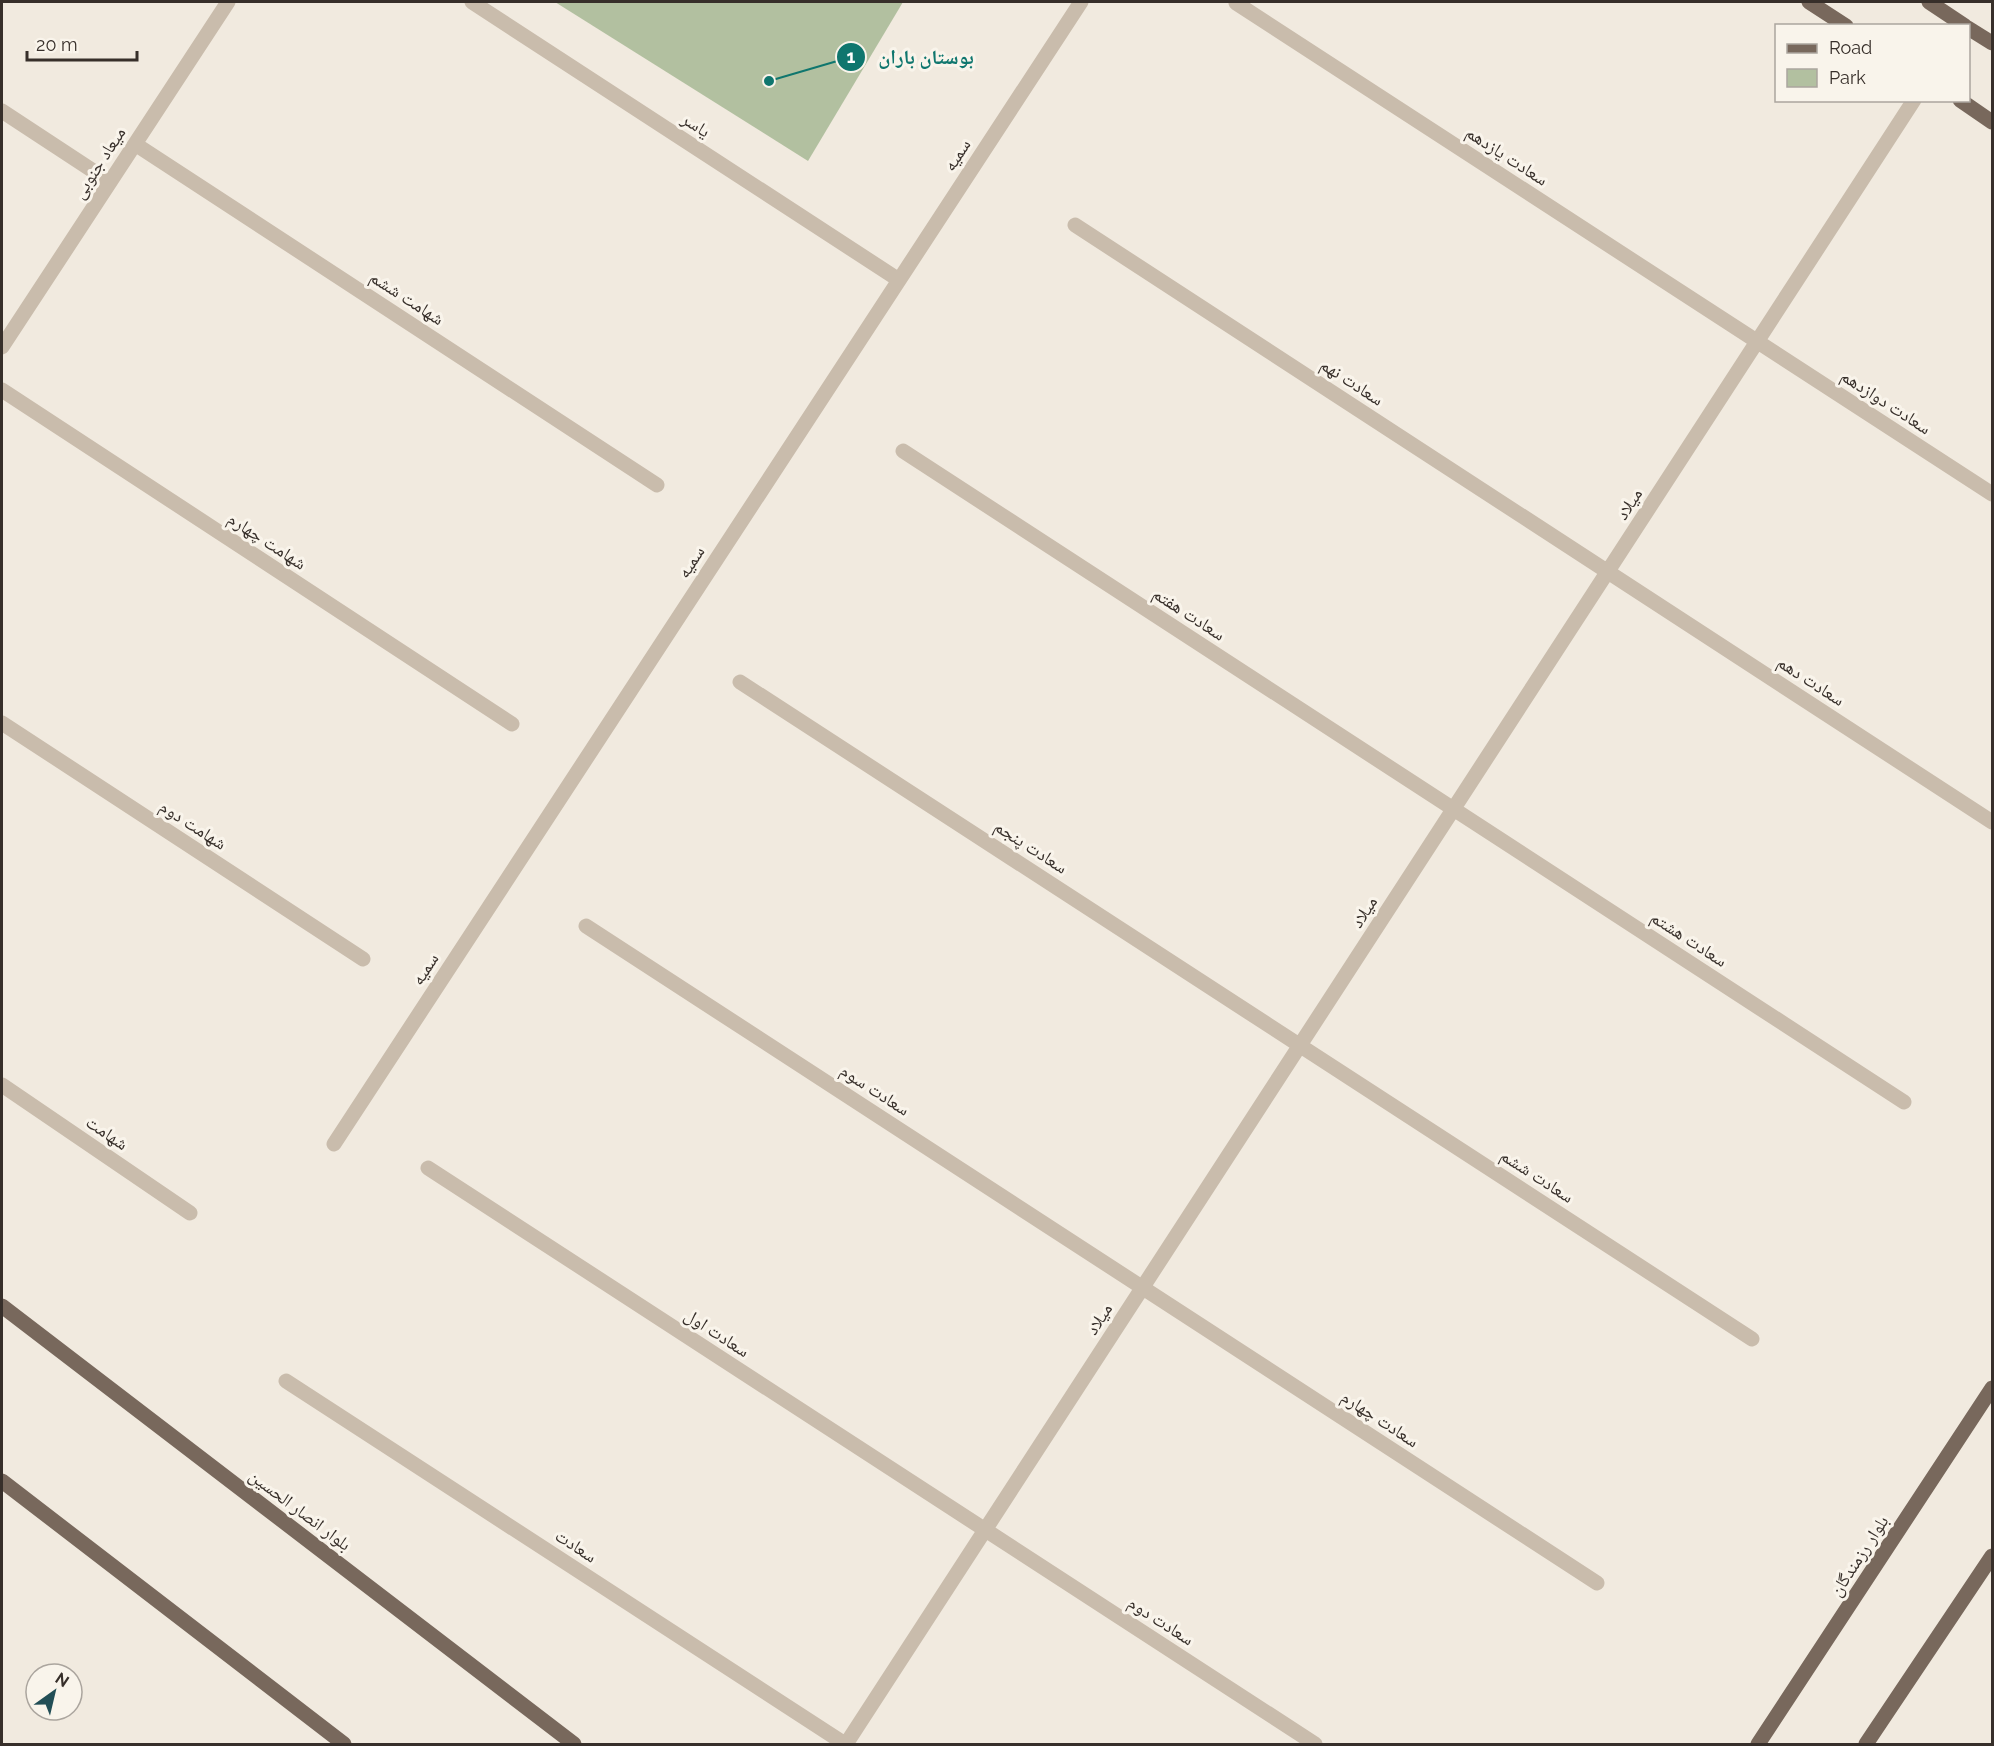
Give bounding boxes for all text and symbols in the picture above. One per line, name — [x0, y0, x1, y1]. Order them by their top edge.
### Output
scale bar — [27, 24, 136, 62]
legend — [1775, 24, 1970, 102]
text: 20 m — [36, 34, 78, 55]
text: Road — [1829, 37, 1872, 58]
callout: بوستان باران — [836, 38, 986, 76]
text: بوستان باران — [878, 45, 974, 69]
text: 1 — [847, 46, 856, 67]
text: Park — [1829, 67, 1866, 88]
street label: یاسر — [677, 107, 715, 142]
street label: سعادت یازدهم — [1461, 121, 1552, 192]
street label: میعاد جنوبی — [68, 123, 130, 203]
street label: سمیه — [939, 135, 975, 175]
street label: شهامت ششم — [365, 266, 448, 331]
street label: سعادت نهم — [1316, 353, 1388, 411]
street label: سعادت دوازدهم — [1836, 365, 1935, 440]
street label: میلاد — [1611, 484, 1647, 524]
street label: شهامت چهارم — [223, 507, 310, 575]
street label: سمیه — [673, 542, 709, 582]
street label: سعادت هفتم — [1148, 582, 1229, 646]
street label: سعادت دهم — [1773, 651, 1849, 712]
street label: شهامت دوم — [155, 795, 231, 856]
street label: سعادت پنجم — [990, 815, 1072, 880]
street label: میلاد — [1346, 892, 1382, 932]
street label: سعادت هشتم — [1646, 906, 1731, 973]
street label: سمیه — [407, 949, 443, 989]
street label: سعادت سوم — [835, 1059, 914, 1122]
street label: شهامت — [82, 1111, 132, 1154]
street label: سعادت ششم — [1496, 1144, 1578, 1209]
street label: میلاد — [1081, 1299, 1117, 1339]
street label: سعادت اول — [680, 1304, 754, 1362]
street label: سعادت چهارم — [1336, 1386, 1423, 1453]
street label: بلوار انصار الحسین — [245, 1465, 355, 1556]
street label: بلوار رزمندگان — [1825, 1511, 1893, 1601]
street label: سعادت — [552, 1524, 601, 1567]
street label: سعادت دوم — [1123, 1591, 1198, 1651]
north arrow — [24, 1662, 84, 1722]
text: N — [52, 1669, 72, 1691]

